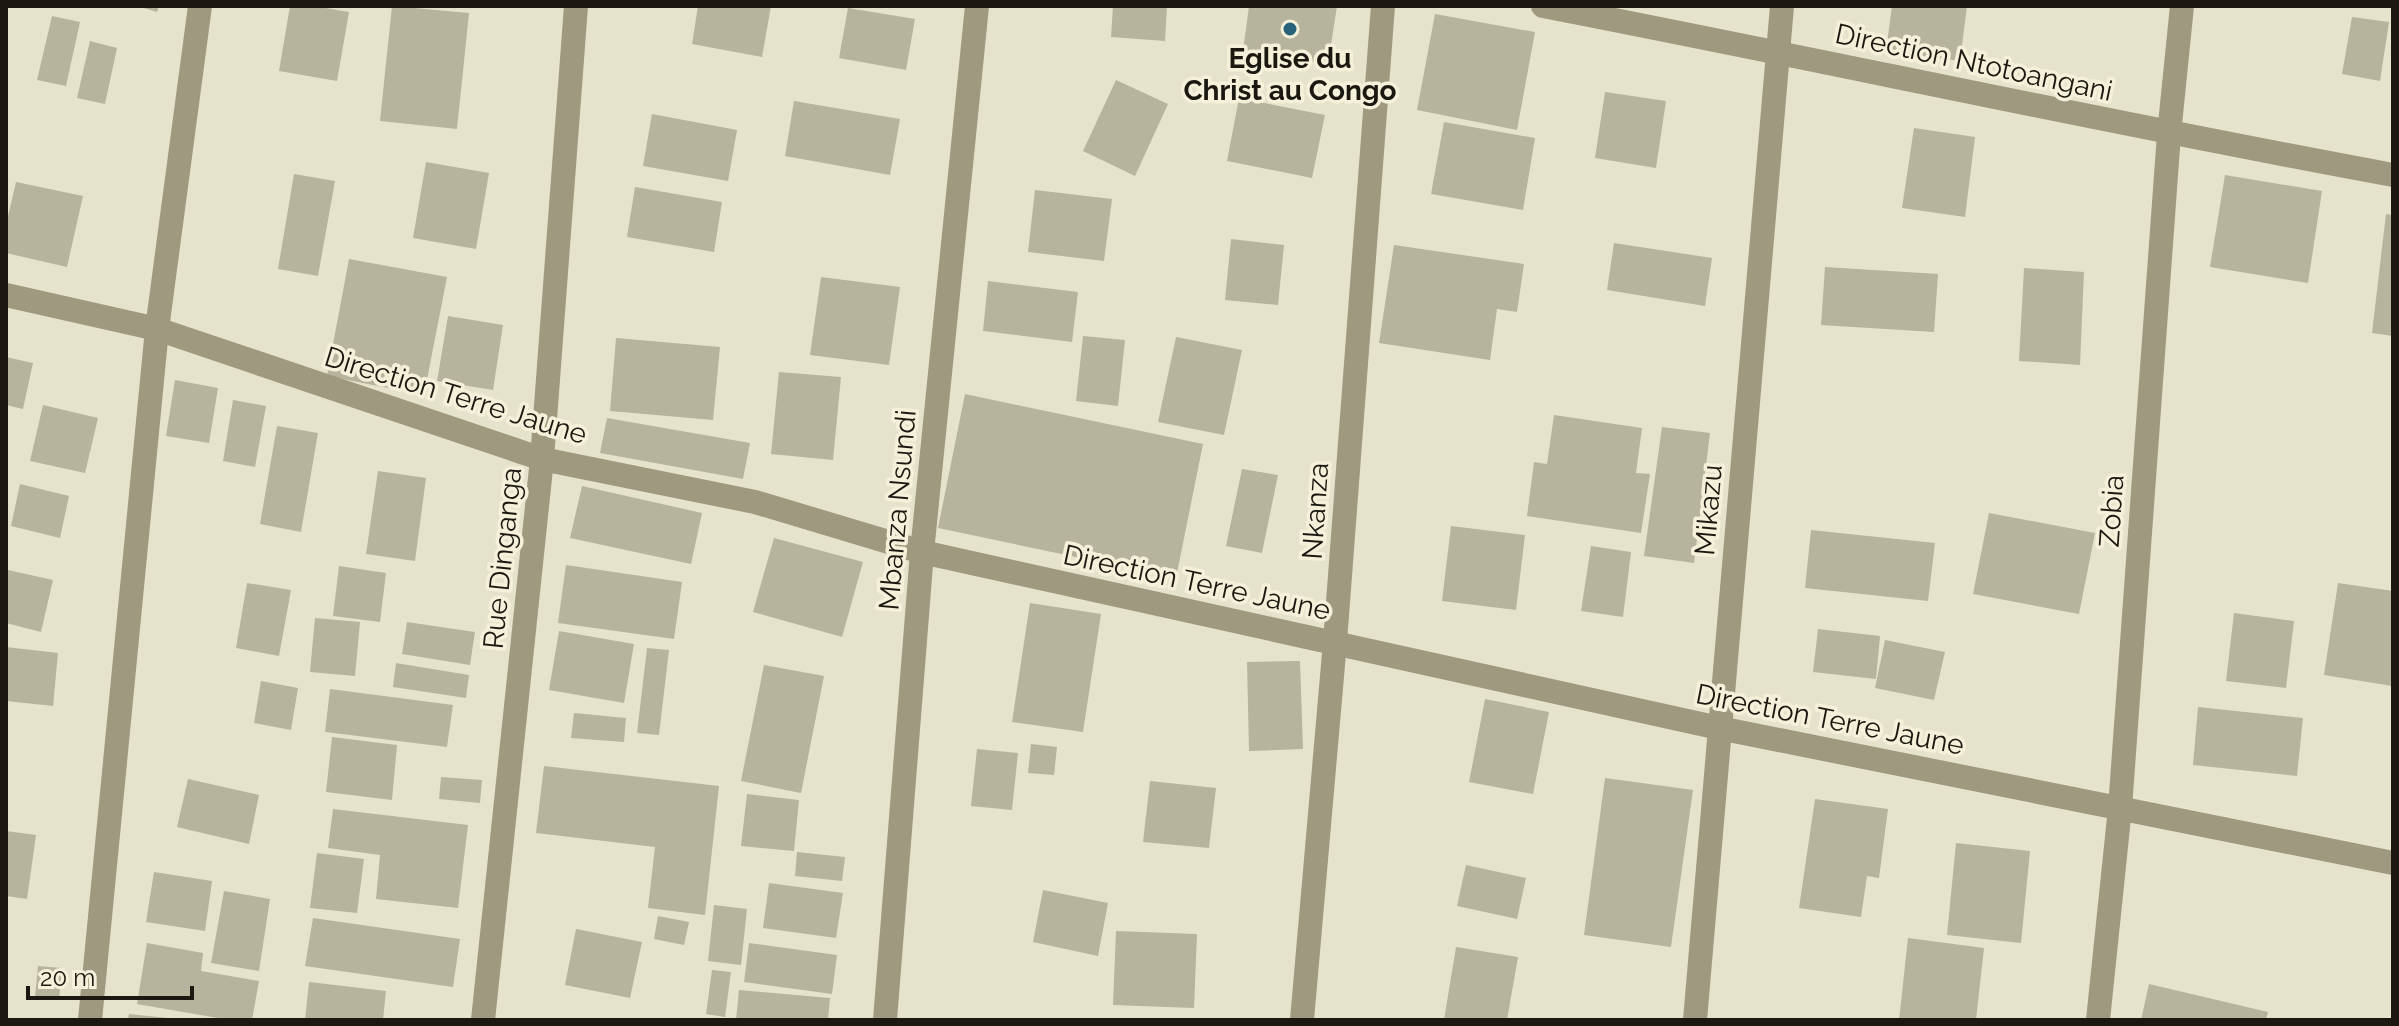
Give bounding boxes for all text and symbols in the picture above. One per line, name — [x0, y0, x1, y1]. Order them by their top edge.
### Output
street label: Direction Ntotoangani — [1832, 17, 2115, 108]
marker: Eglise du Christ au Congo — [1281, 20, 1299, 38]
place label: Eglise du Christ au Congo — [1183, 42, 1397, 107]
street label: Direction Terre Jaune — [321, 340, 591, 451]
street label: Mbanza Nsundi — [872, 408, 923, 612]
street label: Nkanza — [1296, 461, 1335, 561]
street label: Mikazu — [1688, 463, 1729, 557]
street label: Rue Dinganga — [477, 466, 528, 650]
street label: Zobia — [2093, 474, 2130, 548]
street label: Direction Terre Jaune — [1060, 538, 1334, 627]
street label: Direction Terre Jaune — [1693, 677, 1967, 762]
scale bar — [28, 950, 192, 1000]
text: 20 m — [40, 963, 95, 992]

